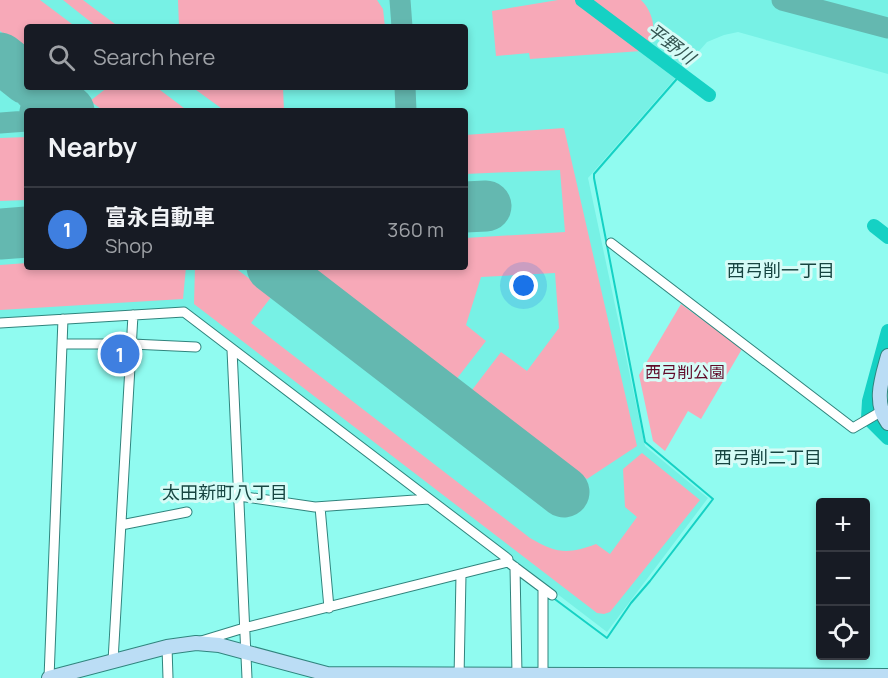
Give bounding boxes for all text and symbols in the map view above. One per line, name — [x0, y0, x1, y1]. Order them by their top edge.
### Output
water label: 平野川 — [643, 17, 702, 70]
search box — [24, 24, 468, 90]
icon: search — [45, 41, 78, 74]
text: Search here — [93, 42, 215, 72]
text: Nearby — [48, 129, 137, 165]
text: 富永自動車 — [105, 202, 215, 232]
text: 1 — [63, 216, 72, 243]
text: 360 m — [387, 216, 444, 243]
text: Shop — [105, 232, 153, 259]
district label: 西弓削一丁目 — [727, 258, 835, 282]
your location — [509, 271, 538, 300]
pin: 1 — [100, 332, 140, 376]
park label: 西弓削公園 — [645, 361, 725, 383]
district label: 西弓削二丁目 — [714, 445, 822, 469]
district label: 太田新町八丁目 — [162, 480, 288, 504]
map controls — [816, 498, 870, 660]
button: + — [816, 498, 870, 552]
button: − — [816, 552, 870, 606]
button: locate — [816, 606, 870, 660]

